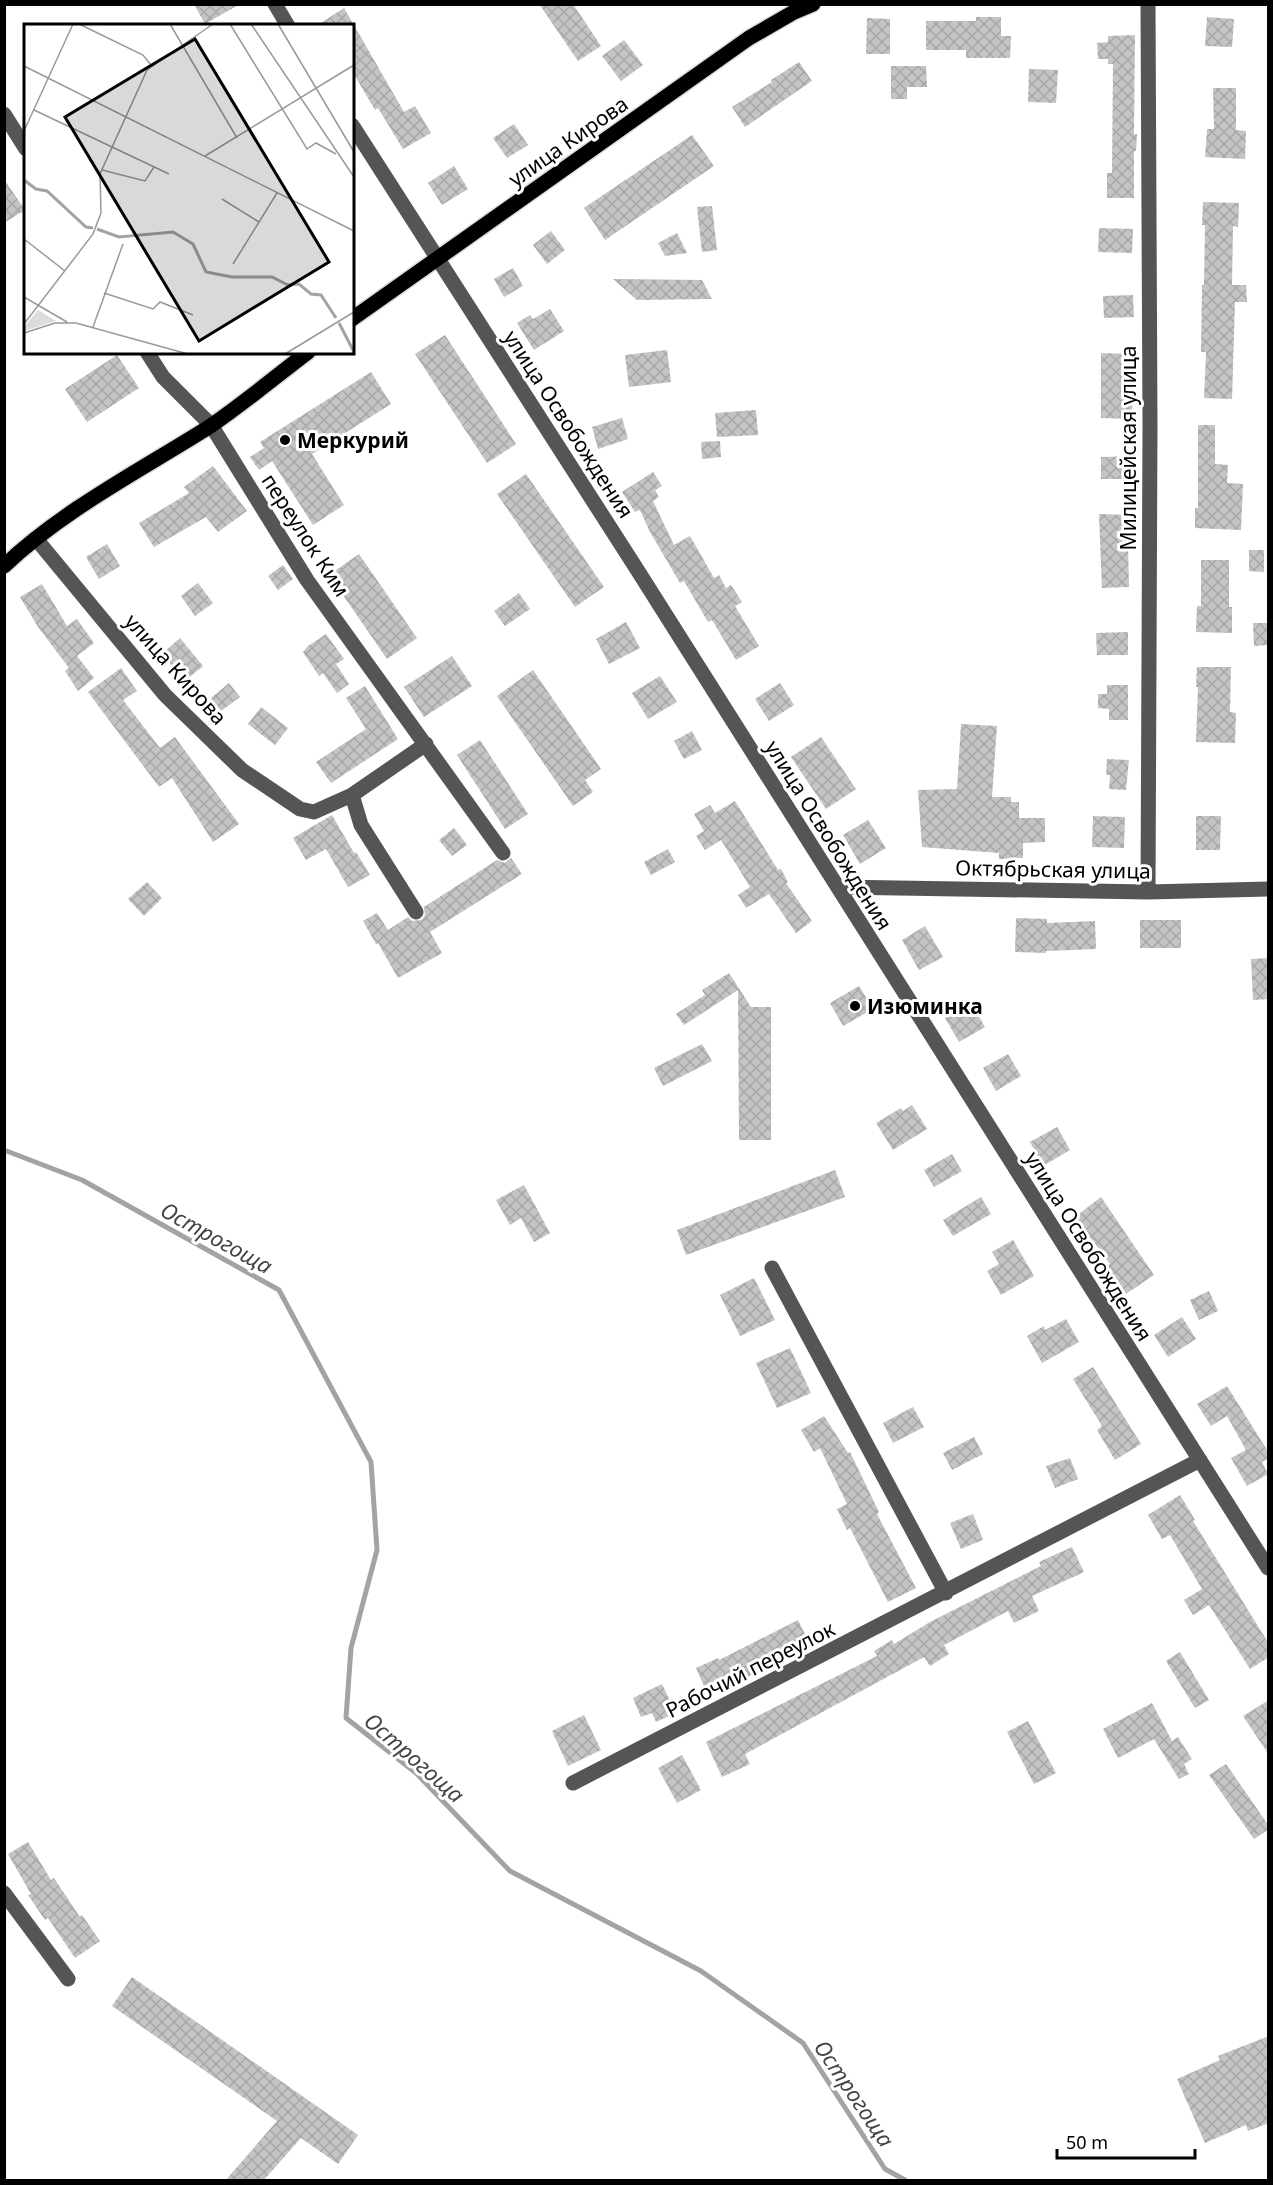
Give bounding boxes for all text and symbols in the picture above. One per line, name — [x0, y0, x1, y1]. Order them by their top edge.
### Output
inset map — [24, 24, 354, 354]
street label: улица Кирова — [503, 89, 633, 193]
street label: улица Освобождения — [498, 325, 640, 523]
street label: Милицейская улица — [1114, 346, 1142, 550]
place label: Меркурий — [297, 426, 409, 454]
marker: Меркурий — [278, 433, 292, 447]
street label: переулок Ким — [256, 468, 356, 602]
street label: улица Кирова — [119, 608, 233, 730]
street label: улица Освобождения — [759, 735, 899, 935]
street label: Октябрьская улица — [955, 853, 1151, 885]
place label: Изюминка — [867, 992, 983, 1020]
marker: Изюминка — [848, 999, 862, 1013]
street label: улица Освобождения — [1019, 1146, 1159, 1346]
water label: Острогоща — [156, 1194, 278, 1280]
street label: Рабочий переулок — [661, 1614, 839, 1724]
water label: Острогоща — [359, 1705, 471, 1809]
water label: Острогоща — [808, 2033, 902, 2153]
scale bar — [1057, 2122, 1195, 2160]
text: 50 m — [1066, 2130, 1108, 2154]

